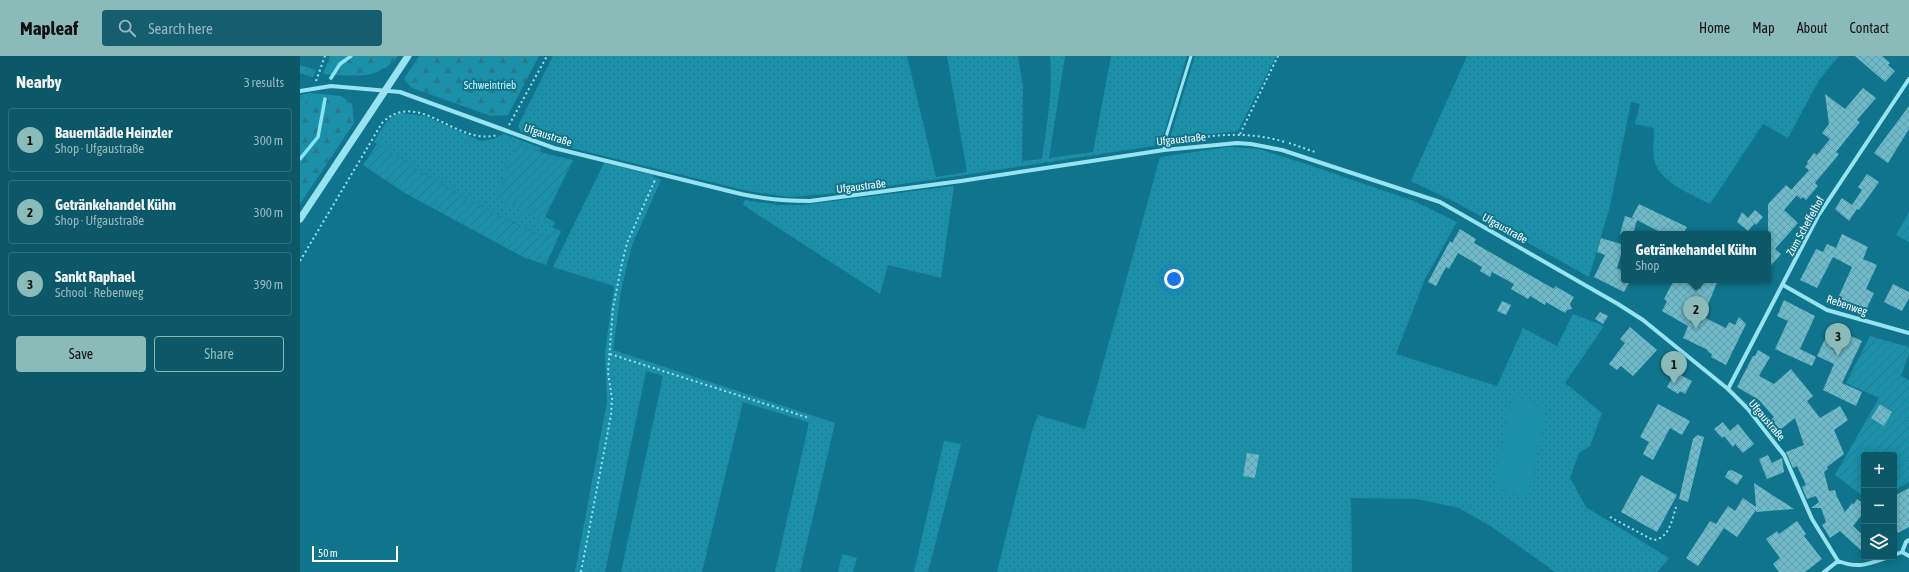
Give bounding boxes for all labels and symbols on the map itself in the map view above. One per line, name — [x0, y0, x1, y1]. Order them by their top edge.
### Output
park label: Schweintrieb — [464, 79, 516, 91]
street label: Ufgaustraße — [522, 122, 574, 148]
street label: Ufgaustraße — [1156, 130, 1206, 148]
street label: Ufgaustraße — [836, 177, 886, 195]
street label: Zum Scheffelhof — [1784, 194, 1826, 258]
street label: Ufgaustraße — [1480, 211, 1530, 245]
your location — [1164, 269, 1184, 289]
street label: Rebenweg — [1825, 292, 1869, 318]
pin: 2 — [1683, 296, 1709, 329]
pin: 3 — [1825, 323, 1851, 356]
pin: 1 — [1661, 351, 1687, 384]
street label: Ufgaustraße — [1746, 397, 1788, 443]
scale bar — [312, 544, 398, 563]

